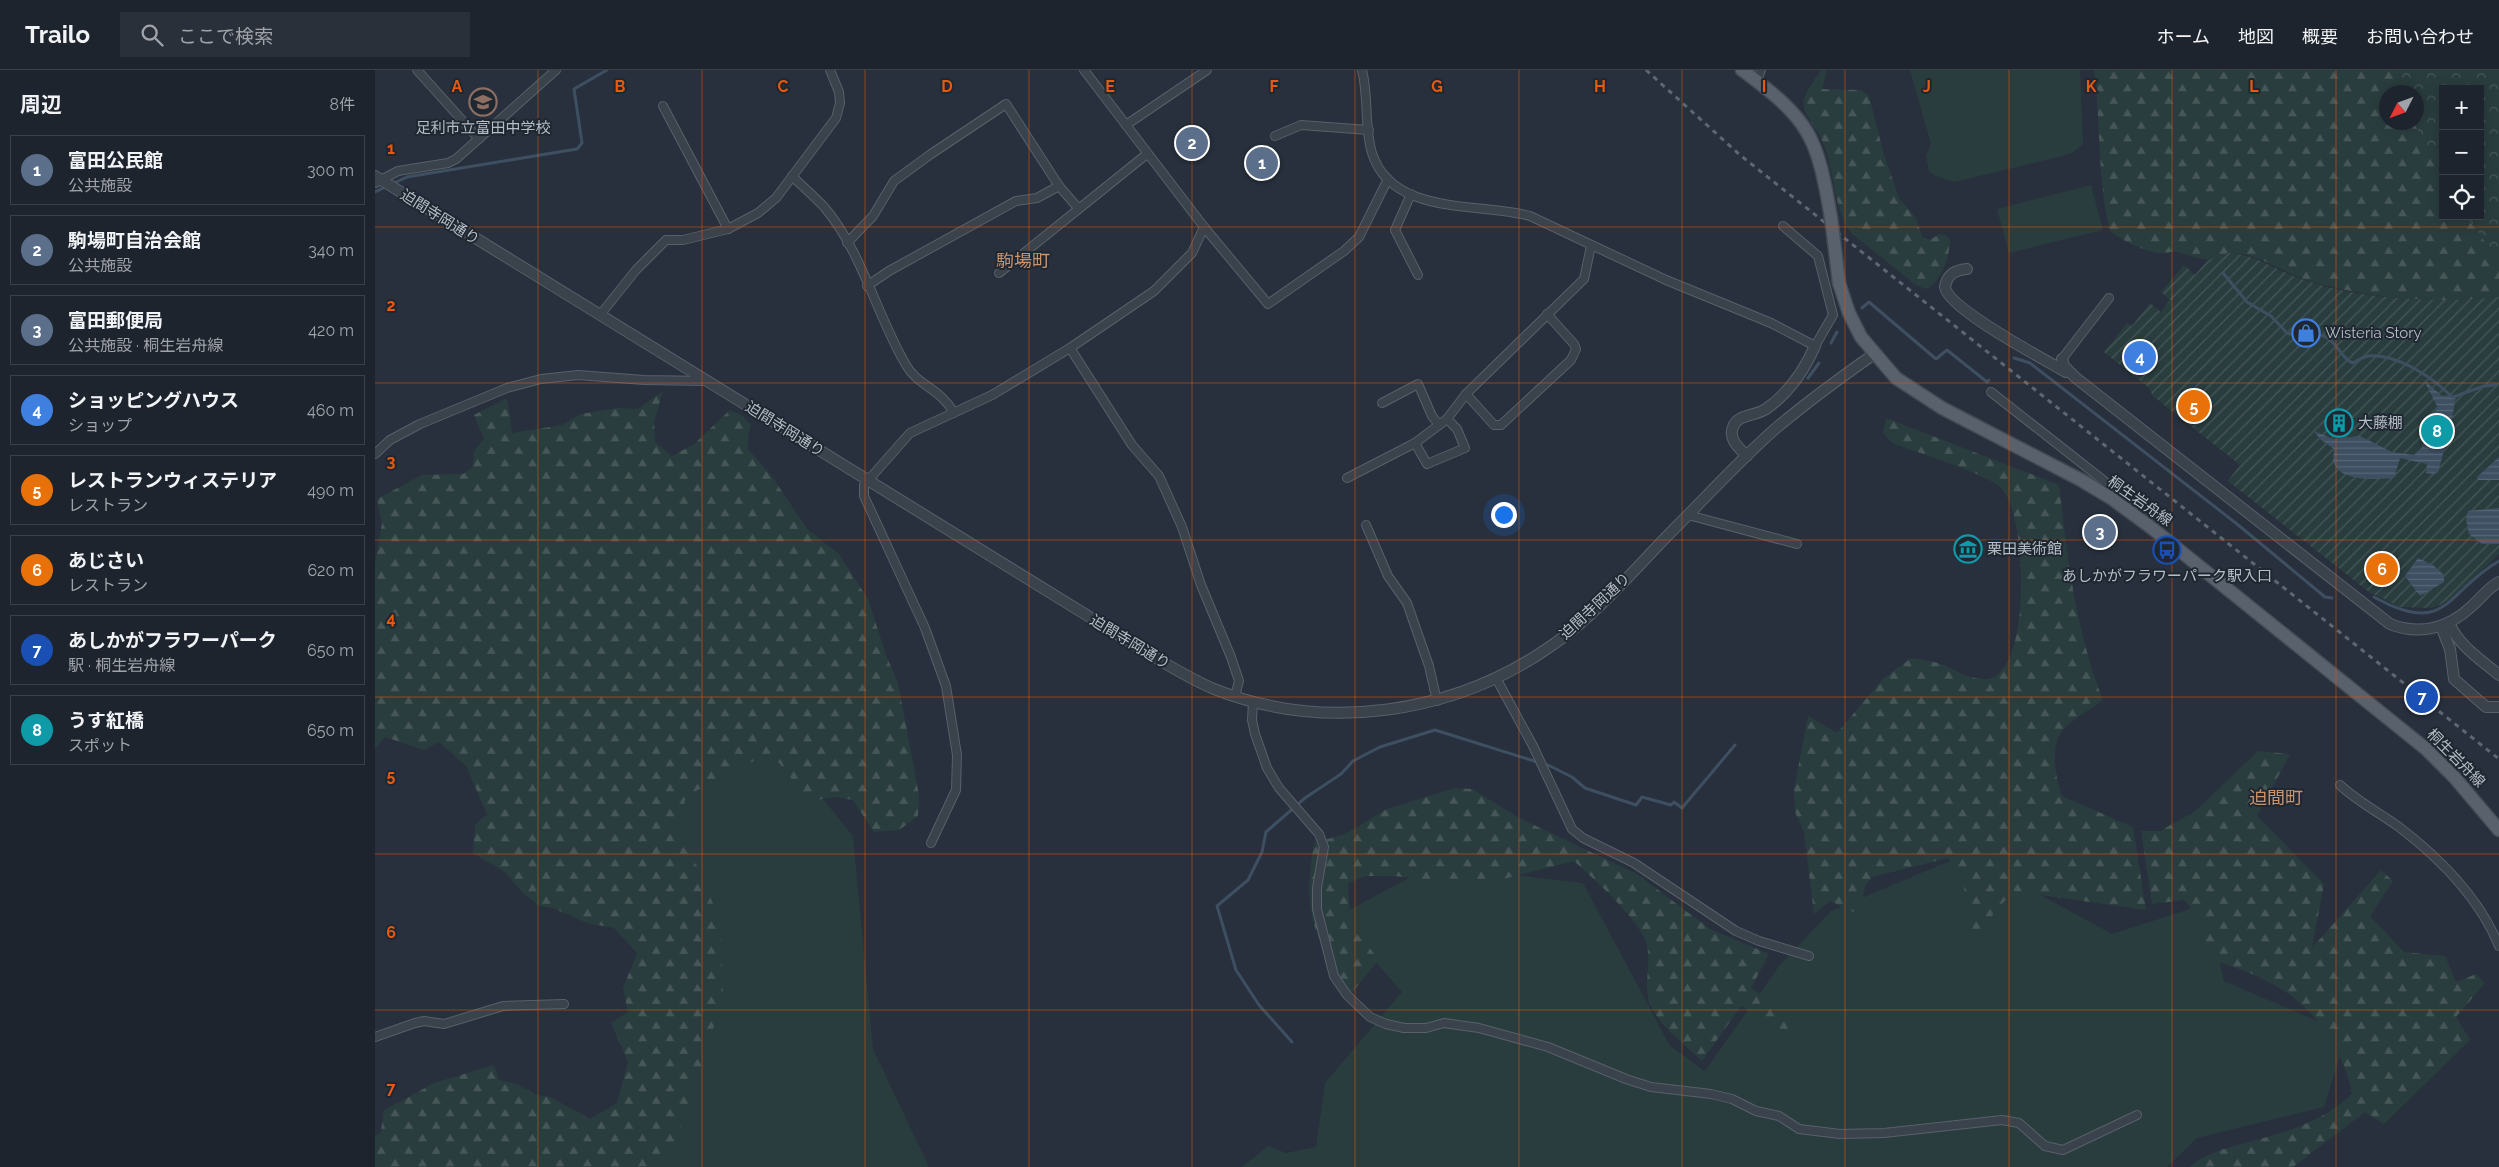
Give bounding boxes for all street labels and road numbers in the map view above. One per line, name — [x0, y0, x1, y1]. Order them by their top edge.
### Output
street label: 迫間寺岡通り — [397, 186, 483, 248]
street label: 迫間寺岡通り — [742, 398, 828, 460]
street label: 桐生岩舟線 — [2104, 472, 2176, 530]
street label: 迫間寺岡通り — [1556, 569, 1634, 643]
street label: 迫間寺岡通り — [1087, 611, 1173, 673]
street label: 桐生岩舟線 — [2423, 725, 2489, 791]

